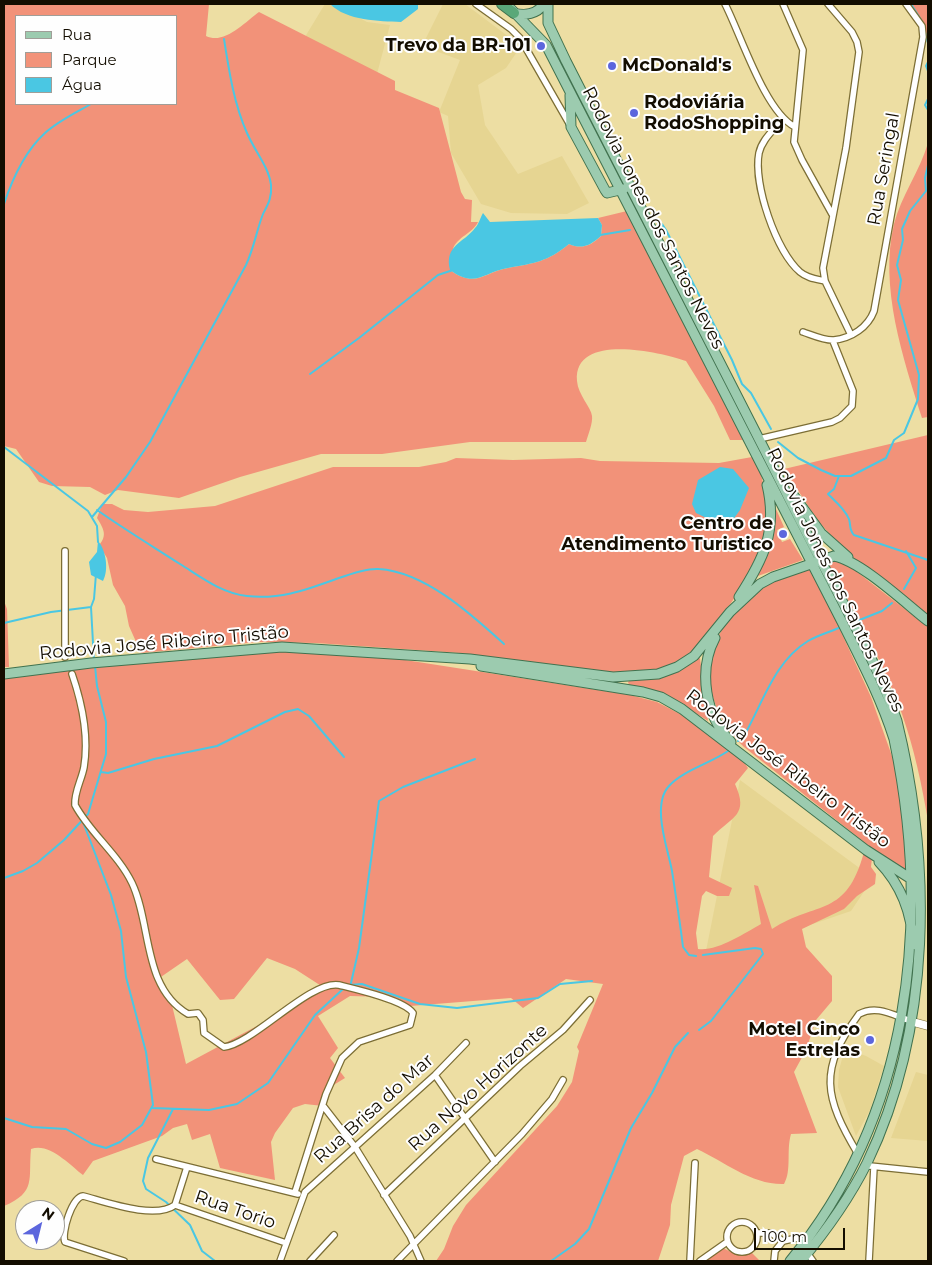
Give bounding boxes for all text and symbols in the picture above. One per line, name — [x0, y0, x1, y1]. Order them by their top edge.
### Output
legend — [15, 15, 178, 105]
text: Rua — [62, 25, 92, 44]
place label: Trevo da BR-101 — [385, 35, 531, 57]
marker: Trevo da BR-101 — [535, 40, 547, 52]
text: Parque — [62, 50, 117, 69]
place label: McDonald's — [622, 55, 732, 77]
marker: McDonald's — [606, 60, 618, 72]
text: Água — [62, 75, 102, 94]
street label: Rodovia Jones dos Santos Neves — [577, 83, 729, 353]
place label: Rodoviária RodoShopping — [644, 92, 784, 134]
marker: Rodoviária RodoShopping — [628, 107, 640, 119]
street label: Rua Seringal — [863, 111, 905, 227]
street label: Rodovia Jones dos Santos Neves — [761, 444, 909, 716]
place label: Centro de Atendimento Turistico — [561, 513, 773, 556]
marker: Centro de Atendimento Turistico — [777, 528, 789, 540]
street label: Rodovia José Ribeiro Tristão — [38, 621, 290, 665]
street label: Rodovia José Ribeiro Tristão — [681, 685, 895, 853]
place label: Motel Cinco Estrelas — [748, 1019, 860, 1062]
street label: Rua Novo Horizonte — [404, 1020, 552, 1156]
marker: Motel Cinco Estrelas — [864, 1034, 876, 1046]
street label: Rua Brisa do Mar — [310, 1050, 438, 1168]
street label: Rua Torio — [192, 1186, 278, 1234]
north arrow — [15, 1200, 65, 1250]
text: N — [38, 1203, 58, 1224]
scale bar — [757, 1218, 848, 1250]
text: 100 m — [762, 1227, 807, 1246]

